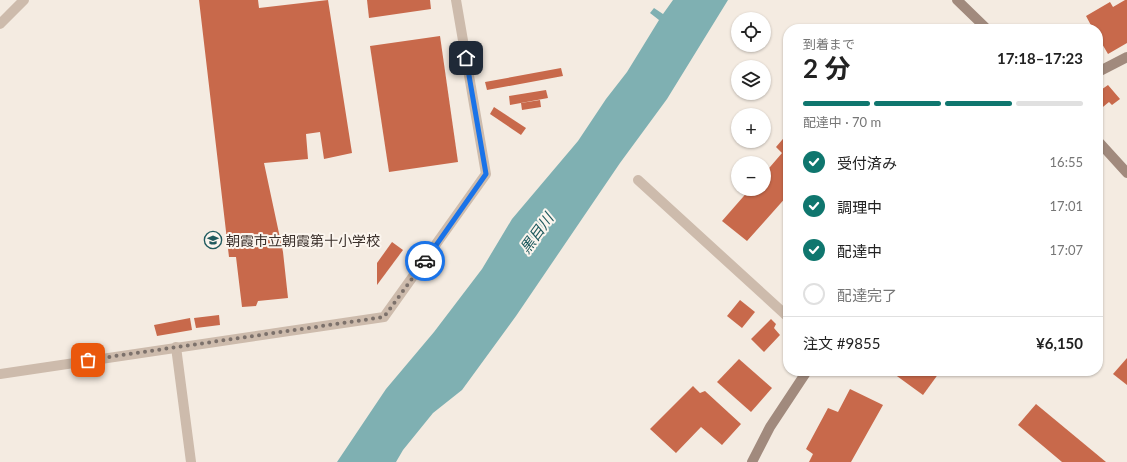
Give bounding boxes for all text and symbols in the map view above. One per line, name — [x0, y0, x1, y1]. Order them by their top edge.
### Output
map controls — [731, 12, 771, 196]
button: locate — [731, 12, 771, 52]
text: 到着まで — [803, 36, 855, 52]
pin — [449, 41, 483, 75]
icon: home — [455, 47, 477, 69]
text: 17:18–17:23 — [997, 49, 1083, 67]
text: 2 分 — [803, 52, 850, 84]
button: layers — [731, 60, 771, 100]
button: + — [731, 108, 771, 148]
text: 配達中 · 70 m — [803, 114, 881, 130]
icon: check — [803, 151, 825, 173]
text: 受付済み — [837, 154, 897, 172]
text: 16:55 — [1050, 154, 1083, 170]
button: − — [731, 156, 771, 196]
icon: check — [803, 195, 825, 217]
text: 調理中 — [837, 198, 882, 216]
text: 17:01 — [1050, 198, 1083, 214]
water label: 黒目川 — [515, 208, 558, 256]
school or university icon: 朝霞市立朝霞第十小学校 — [203, 230, 223, 250]
place label: 朝霞市立朝霞第十小学校 — [226, 232, 380, 249]
icon: check — [803, 239, 825, 261]
courier — [405, 241, 445, 281]
text: 配達中 — [837, 242, 882, 260]
text: 17:07 — [1050, 242, 1083, 258]
icon: car — [414, 250, 436, 272]
text: 配達完了 — [837, 286, 897, 304]
text: 注文 #9855 — [803, 334, 880, 352]
text: ¥6,150 — [1036, 334, 1083, 352]
pin — [71, 343, 105, 377]
icon: bag — [77, 349, 99, 371]

